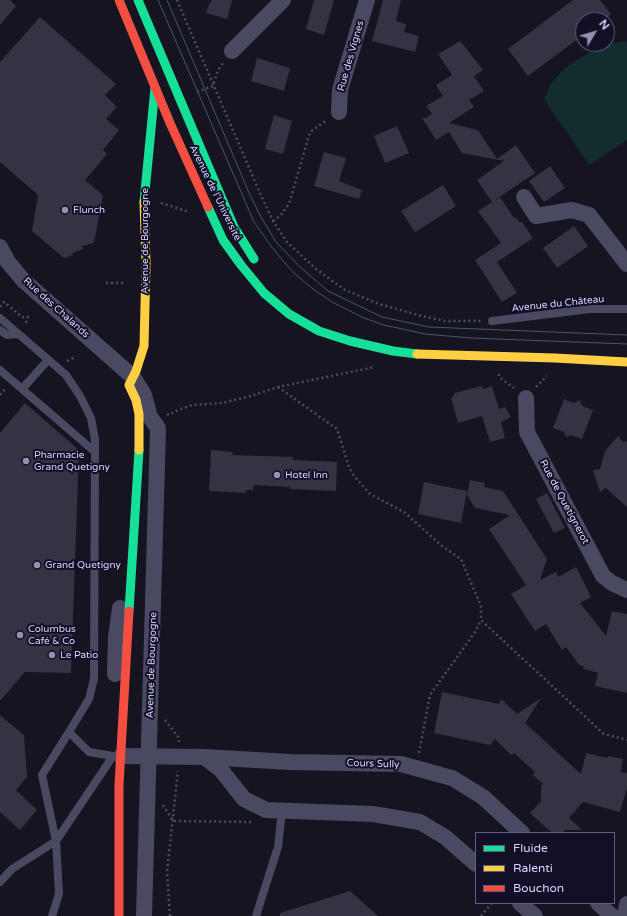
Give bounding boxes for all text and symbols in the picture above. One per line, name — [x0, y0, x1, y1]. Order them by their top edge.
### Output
north arrow — [575, 12, 615, 52]
text: N — [596, 17, 612, 32]
street label: Rue des Vignes — [335, 19, 367, 93]
street label: Avenue de l'Université — [187, 143, 243, 243]
street label: Avenue de Bourgogne — [139, 188, 151, 294]
place label: Flunch — [73, 204, 105, 216]
marker: Flunch — [60, 205, 70, 215]
street label: Rue des Chalands — [20, 275, 92, 341]
street label: Avenue du Château — [511, 293, 605, 315]
place label: Pharmacie Grand Quetigny — [34, 449, 110, 472]
marker: Pharmacie Grand Quetigny — [21, 456, 31, 466]
street label: Rue de Quetignerot — [537, 458, 591, 546]
place label: Hotel Inn — [285, 469, 328, 481]
marker: Hotel Inn — [272, 470, 282, 480]
place label: Grand Quetigny — [45, 559, 121, 571]
marker: Grand Quetigny — [32, 560, 42, 570]
street label: Avenue de Bourgogne — [144, 612, 160, 718]
place label: Columbus Café & Co — [28, 623, 76, 646]
marker: Columbus Café & Co — [15, 630, 25, 640]
place label: Le Patio — [60, 649, 98, 661]
marker: Le Patio — [47, 650, 57, 660]
street label: Cours Sully — [346, 757, 400, 771]
legend — [475, 832, 615, 904]
text: Fluide — [513, 841, 548, 855]
text: Ralenti — [513, 861, 553, 875]
text: Bouchon — [513, 881, 564, 895]

